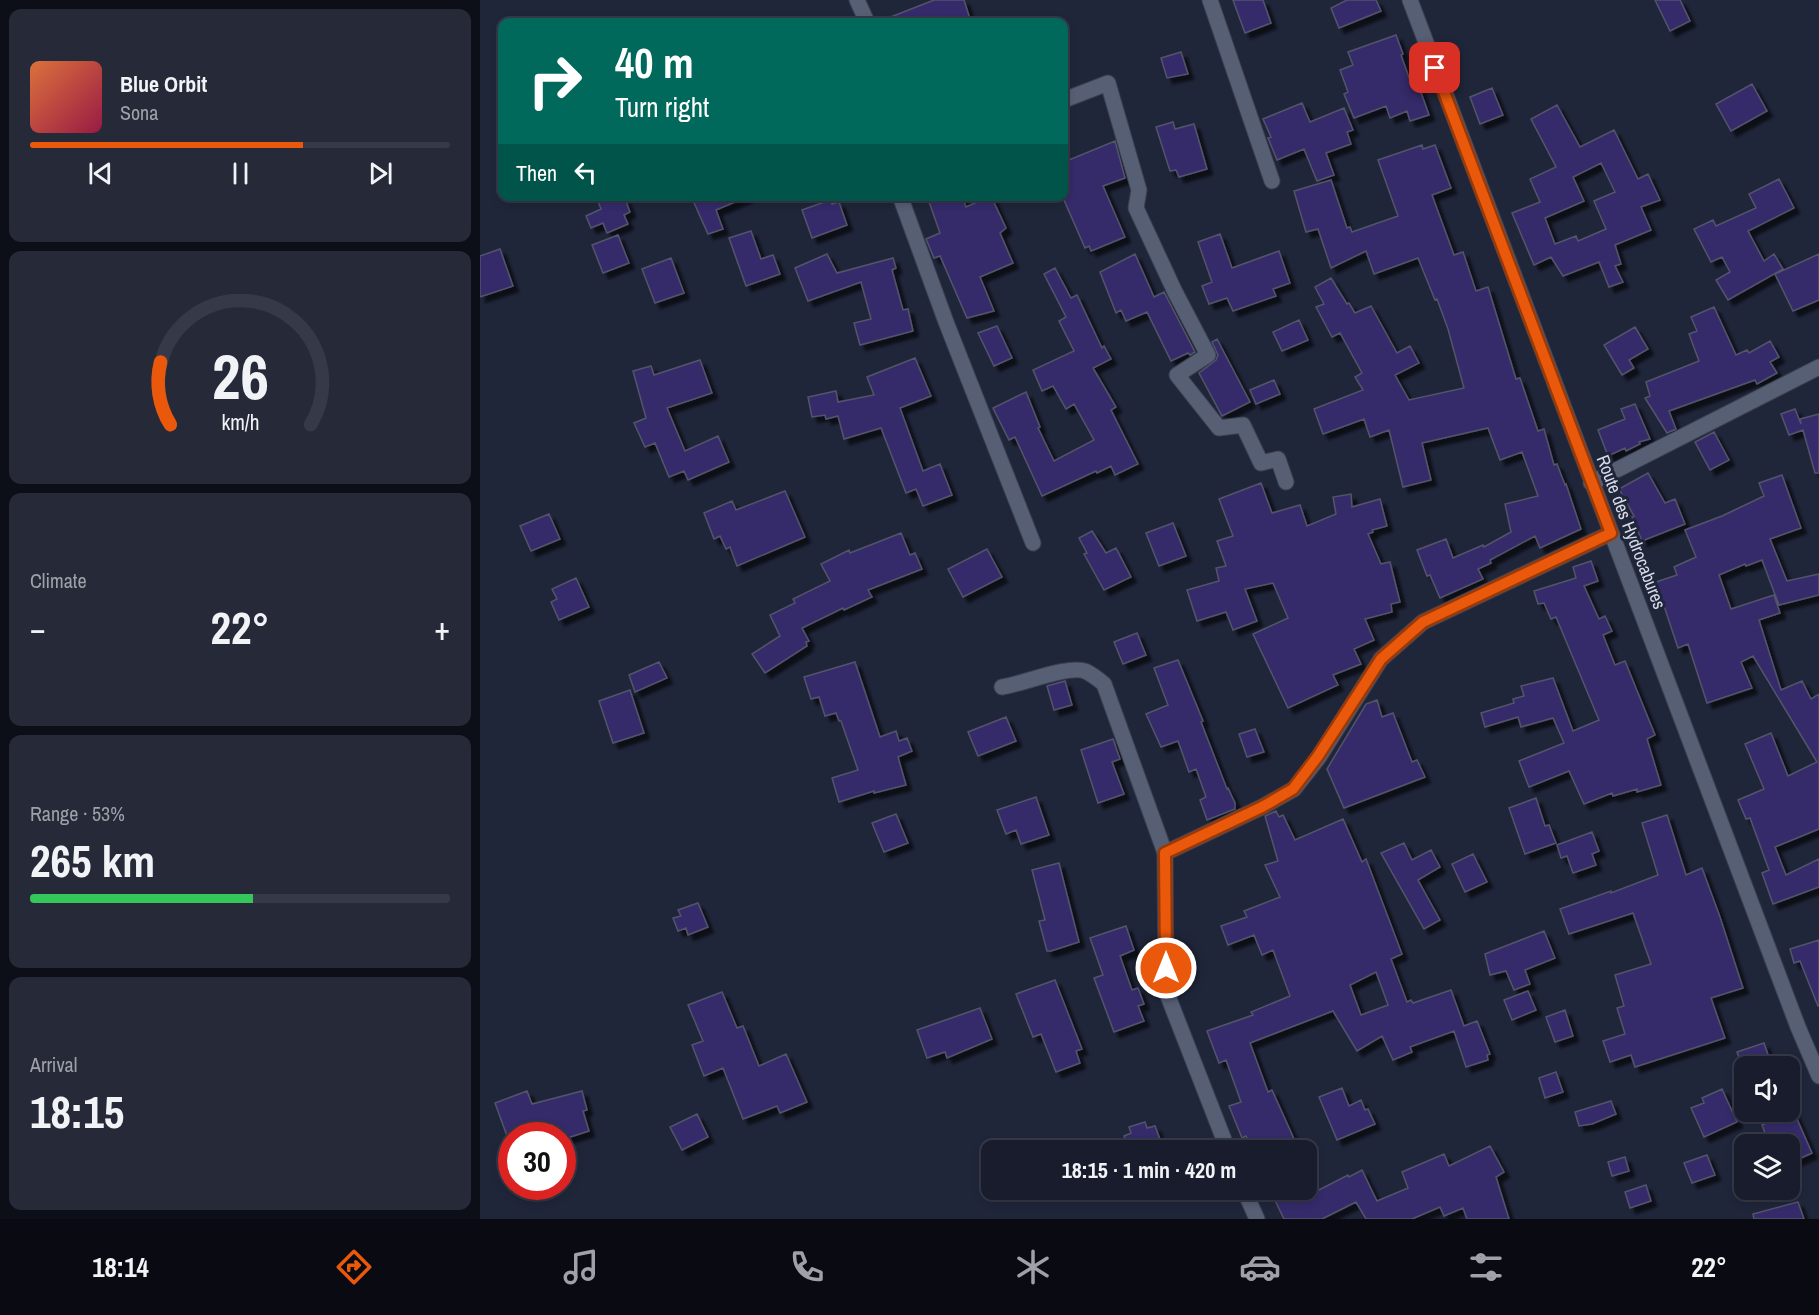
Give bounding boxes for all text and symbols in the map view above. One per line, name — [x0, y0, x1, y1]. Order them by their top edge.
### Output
text: 40 m — [615, 35, 694, 91]
icon: right — [516, 42, 594, 120]
pin — [1409, 42, 1460, 93]
icon: arrive — [1418, 51, 1451, 84]
text: Blue Orbit — [120, 69, 207, 99]
text: Turn right — [615, 89, 709, 125]
text: Sona — [120, 99, 158, 126]
icon: left — [569, 156, 602, 189]
icon: previous — [84, 157, 117, 190]
icon: pause — [224, 157, 257, 190]
icon: next — [364, 157, 397, 190]
text: Then — [516, 158, 557, 188]
text: 26 — [212, 334, 268, 418]
text: km/h — [221, 408, 259, 437]
street label: Route des Hydrocabures — [1591, 451, 1672, 613]
text: Climate — [30, 567, 87, 594]
text: 22° — [210, 597, 270, 658]
text: − — [30, 606, 46, 650]
text: + — [434, 606, 450, 650]
text: Range · 53% — [30, 800, 125, 827]
text: 265 km — [30, 830, 155, 891]
position arrow — [1134, 936, 1198, 1000]
text: Arrival — [30, 1051, 77, 1078]
map controls — [1734, 1056, 1800, 1200]
button: sound — [1734, 1056, 1800, 1122]
text: 18:15 — [30, 1081, 124, 1142]
speed limit sign: 30 — [498, 1122, 576, 1200]
button: layers — [1734, 1134, 1800, 1200]
text: 18:15 · 1 min · 420 m — [1062, 1155, 1236, 1185]
icon: directions — [333, 1246, 375, 1288]
icon: music — [560, 1246, 602, 1288]
icon: phone — [786, 1246, 828, 1288]
icon: climate — [1012, 1246, 1054, 1288]
icon: car — [1239, 1246, 1281, 1288]
icon: filters — [1465, 1246, 1507, 1288]
text: 18:14 — [92, 1249, 149, 1285]
text: 22° — [1691, 1249, 1727, 1285]

